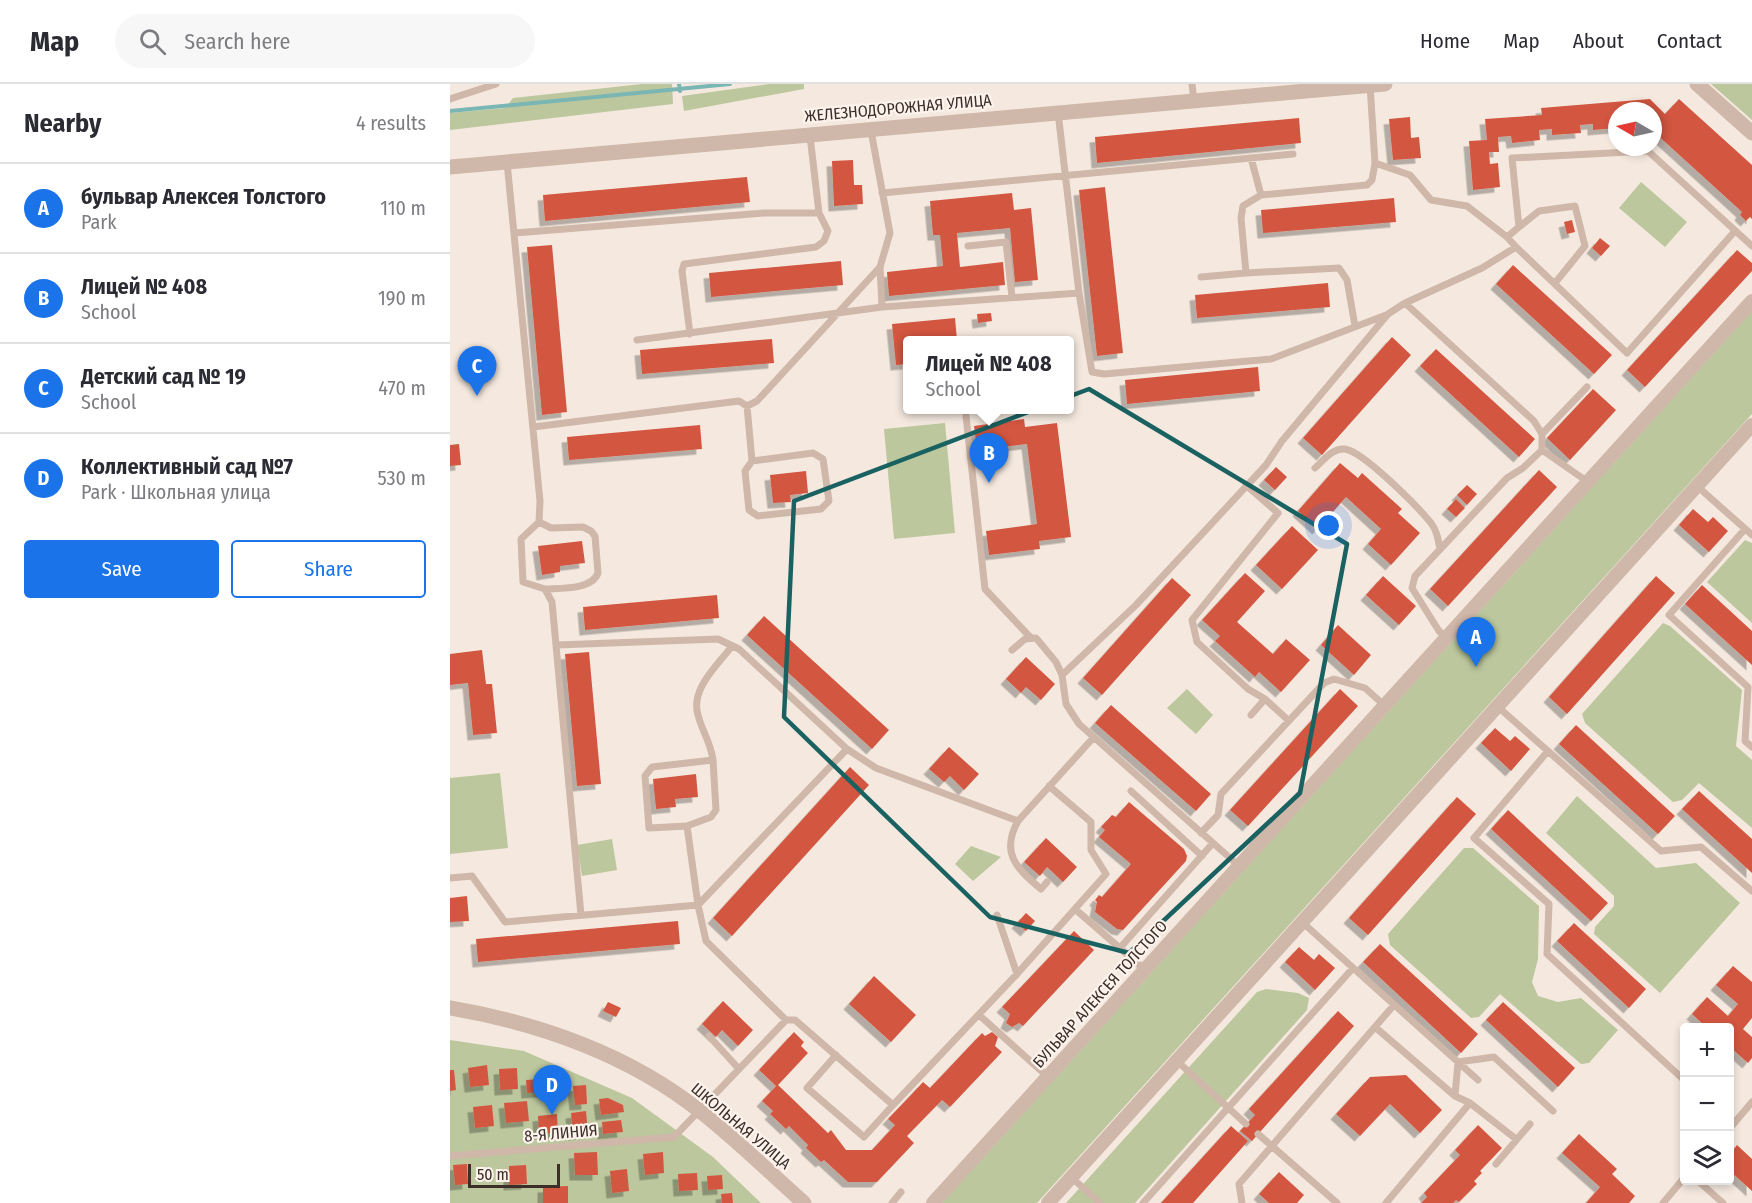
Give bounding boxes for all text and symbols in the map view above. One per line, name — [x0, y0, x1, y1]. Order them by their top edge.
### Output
search box — [115, 14, 535, 68]
text: Map — [30, 25, 79, 58]
icon: search — [136, 25, 169, 58]
text: Search here — [184, 28, 290, 55]
text: Home — [1420, 28, 1470, 54]
text: Map — [1503, 28, 1540, 54]
text: About — [1573, 28, 1624, 54]
text: Contact — [1657, 28, 1722, 54]
street label: ЖЕЛЕЗНОДОРОЖНАЯ УЛИЦА — [804, 90, 993, 126]
north arrow — [1608, 102, 1662, 156]
text: Nearby — [24, 108, 101, 139]
text: 4 results — [356, 111, 426, 135]
text: бульвар Алексея Толстого — [81, 183, 326, 210]
text: A — [38, 196, 49, 220]
text: 110 m — [380, 196, 426, 220]
text: Park — [81, 210, 117, 234]
text: Лицей № 408 — [81, 273, 207, 300]
text: B — [38, 286, 49, 310]
text: 190 m — [378, 286, 426, 310]
text: School — [81, 300, 136, 324]
popup — [903, 336, 1074, 414]
pin: C — [458, 346, 496, 396]
text: Лицей № 408 — [925, 350, 1052, 377]
text: Детский сад № 19 — [81, 363, 246, 390]
text: C — [38, 376, 49, 400]
text: 470 m — [378, 376, 426, 400]
text: School — [925, 377, 981, 401]
text: School — [81, 390, 136, 414]
pin: B — [970, 434, 1008, 483]
text: Коллективный сад №7 — [81, 453, 293, 480]
text: D — [38, 466, 49, 490]
text: 530 m — [377, 466, 426, 490]
text: Park · Школьная улица — [81, 480, 271, 504]
your location — [1314, 511, 1343, 540]
button: Save — [24, 540, 219, 598]
button: Share — [231, 540, 426, 598]
pin: A — [1456, 618, 1496, 667]
street label: БУЛЬВАР АЛЕКСЕЯ ТОЛСТОГО — [1029, 916, 1171, 1072]
map controls — [1680, 1023, 1734, 1185]
button: + — [1680, 1023, 1734, 1077]
pin: D — [532, 1066, 572, 1115]
button: − — [1680, 1077, 1734, 1131]
street label: ШКОЛЬНАЯ УЛИЦА — [687, 1079, 795, 1174]
street label: 8-Я ЛИНИЯ — [524, 1120, 598, 1146]
button: layers — [1680, 1131, 1734, 1185]
scale bar — [468, 1161, 560, 1188]
text: 50 m — [477, 1165, 509, 1184]

